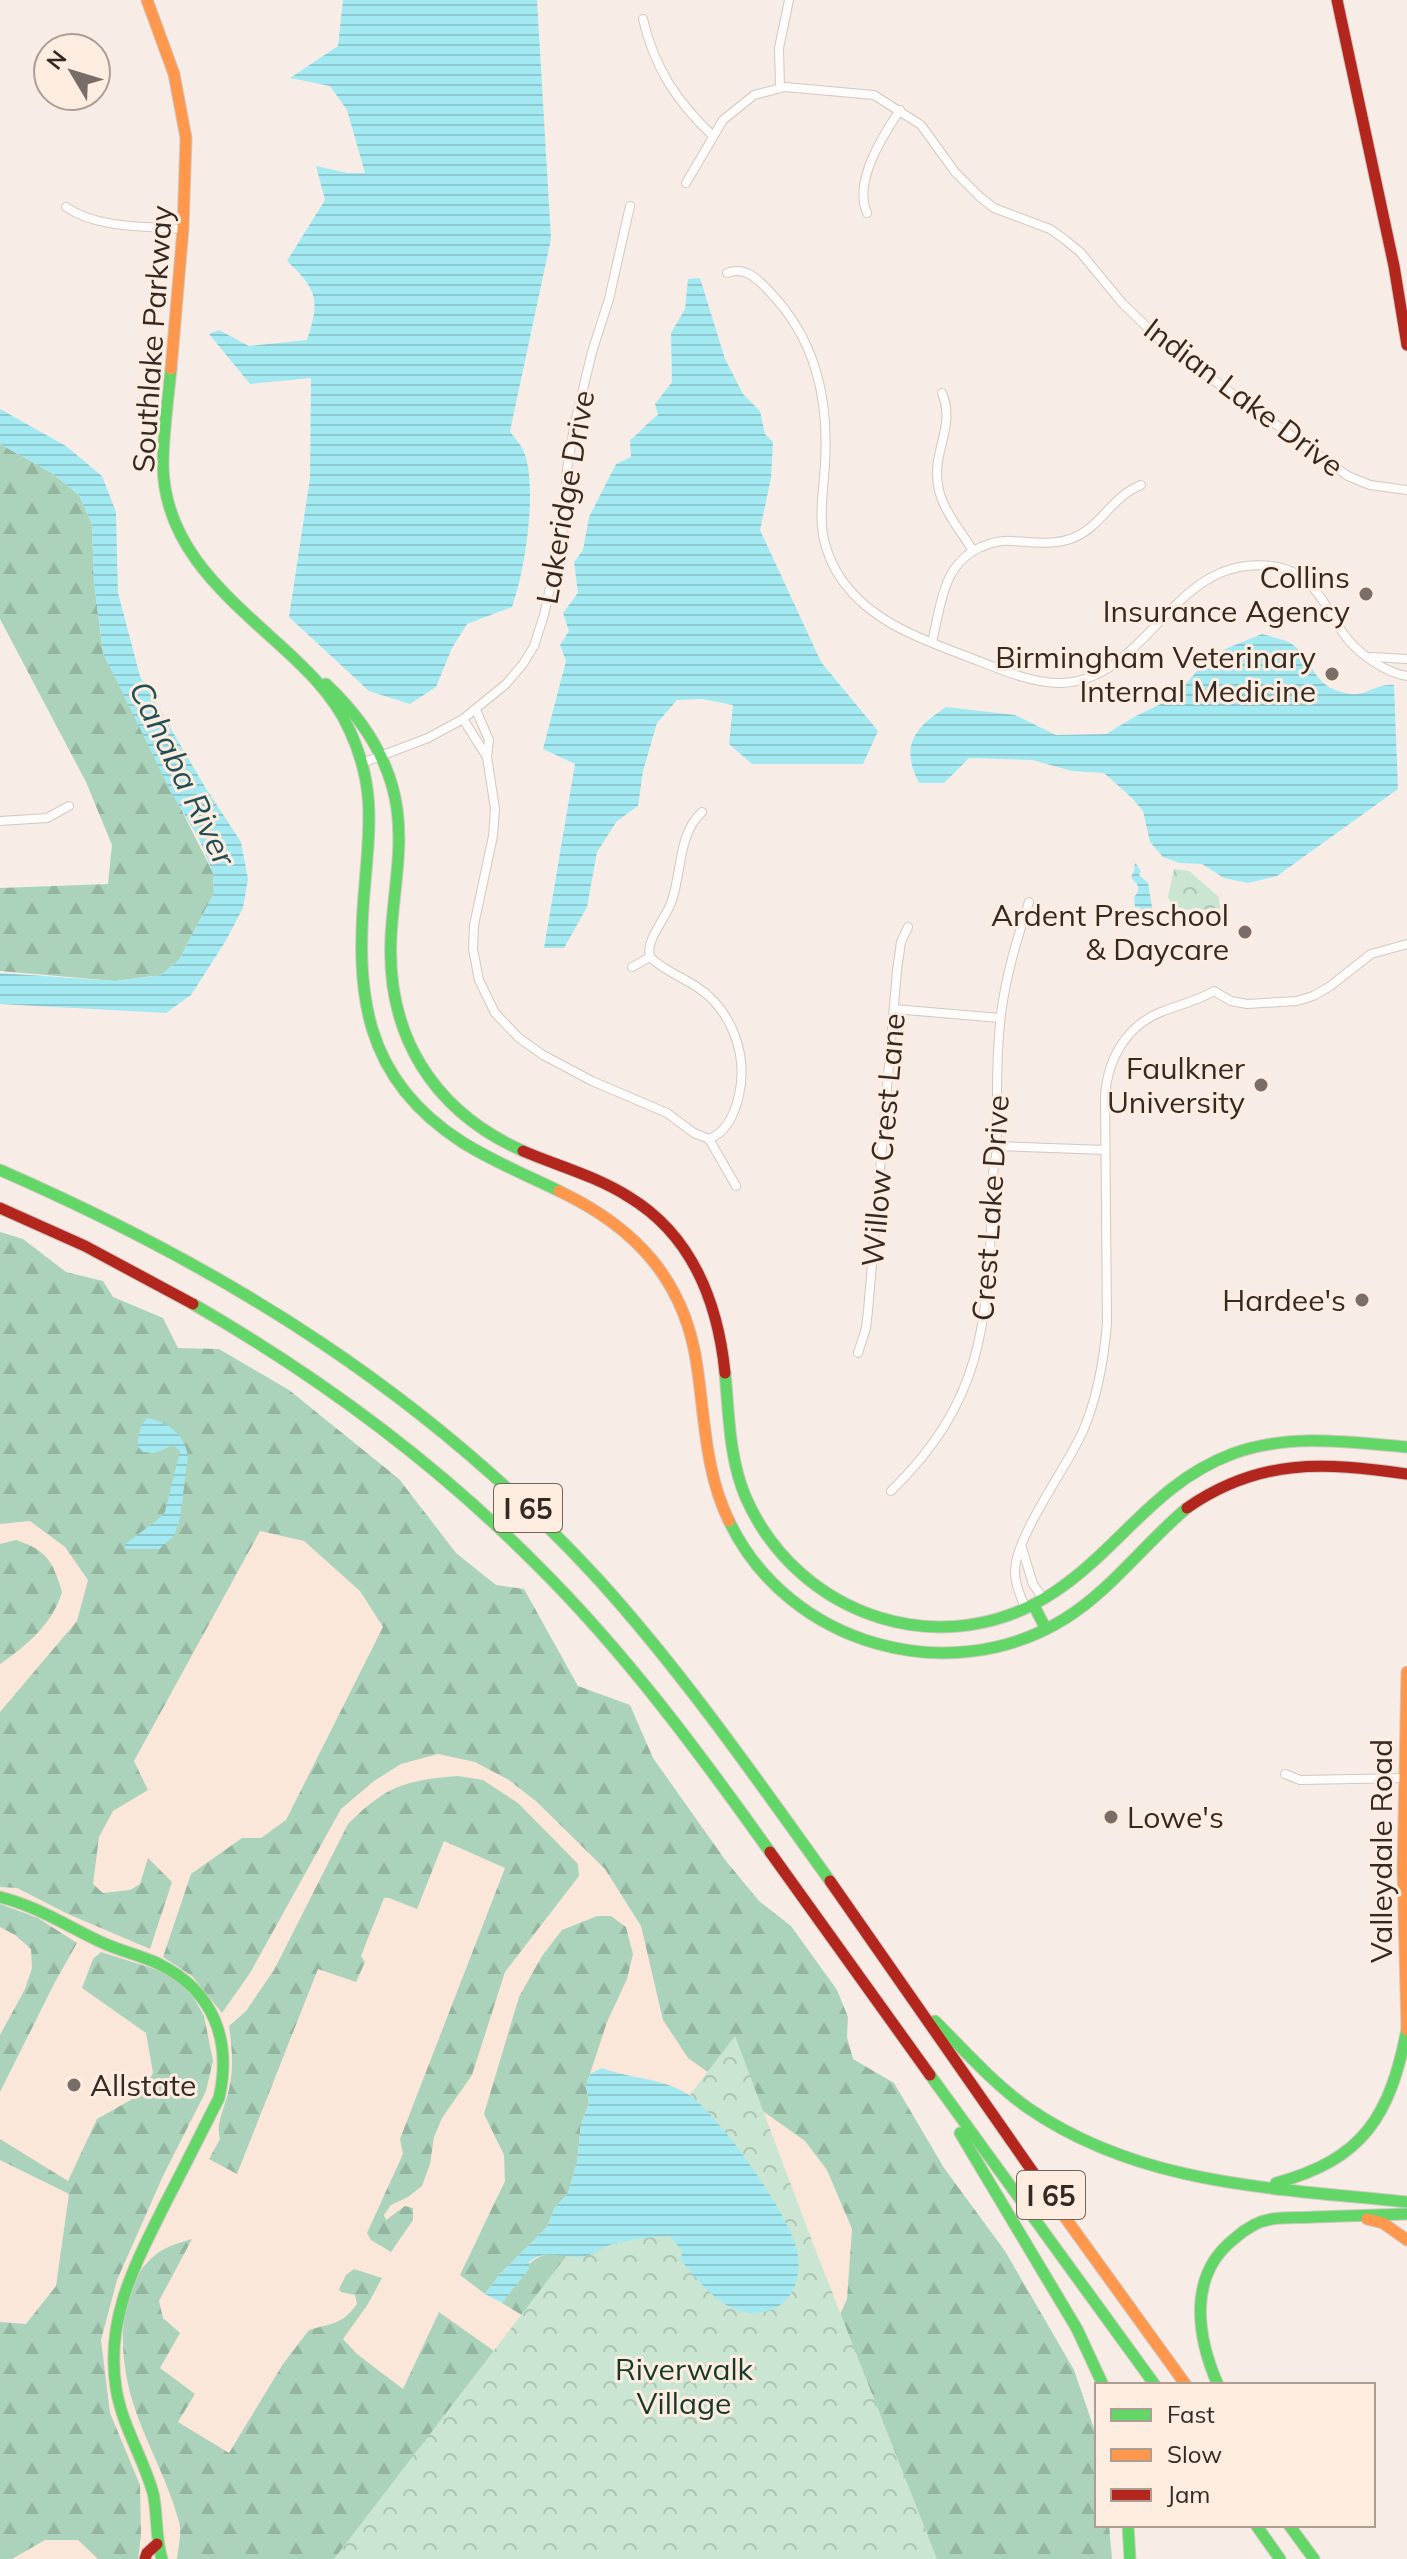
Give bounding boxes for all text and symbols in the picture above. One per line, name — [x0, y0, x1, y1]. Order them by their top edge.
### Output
north arrow — [32, 32, 112, 112]
text: N — [40, 45, 72, 75]
street label: Southlake Parkway — [124, 204, 180, 474]
street label: Indian Lake Drive — [1137, 310, 1351, 484]
street label: Lakeridge Drive — [527, 387, 603, 607]
place label: Collins Insurance Agency — [1103, 558, 1350, 630]
marker: Collins Insurance Agency — [1357, 585, 1375, 603]
place label: Birmingham Veterinary Internal Medicine — [995, 638, 1316, 710]
marker: Birmingham Veterinary Internal Medicine — [1323, 665, 1341, 683]
water label: Cahaba River — [121, 674, 246, 873]
place label: Ardent Preschool & Daycare — [991, 896, 1229, 968]
marker: Ardent Preschool & Daycare — [1236, 923, 1254, 941]
street label: Willow Crest Lane — [853, 1012, 913, 1268]
place label: Faulkner University — [1107, 1049, 1245, 1121]
marker: Faulkner University — [1252, 1076, 1270, 1094]
street label: Crest Lake Drive — [963, 1094, 1017, 1322]
place label: Hardee's — [1222, 1281, 1346, 1319]
marker: Hardee's — [1353, 1291, 1371, 1309]
road number: I 65 — [494, 1484, 562, 1532]
street label: Valleydale Road — [1362, 1739, 1400, 1963]
place label: Lowe's — [1127, 1798, 1224, 1836]
marker: Lowe's — [1102, 1808, 1120, 1826]
place label: Allstate — [90, 2066, 196, 2104]
marker: Allstate — [65, 2076, 83, 2094]
road number: I 65 — [1017, 2171, 1085, 2219]
park label: Riverwalk Village — [615, 2350, 754, 2422]
legend — [1095, 2383, 1375, 2527]
text: Fast — [1167, 2399, 1215, 2429]
text: Slow — [1167, 2439, 1222, 2469]
text: Jam — [1167, 2479, 1210, 2509]

